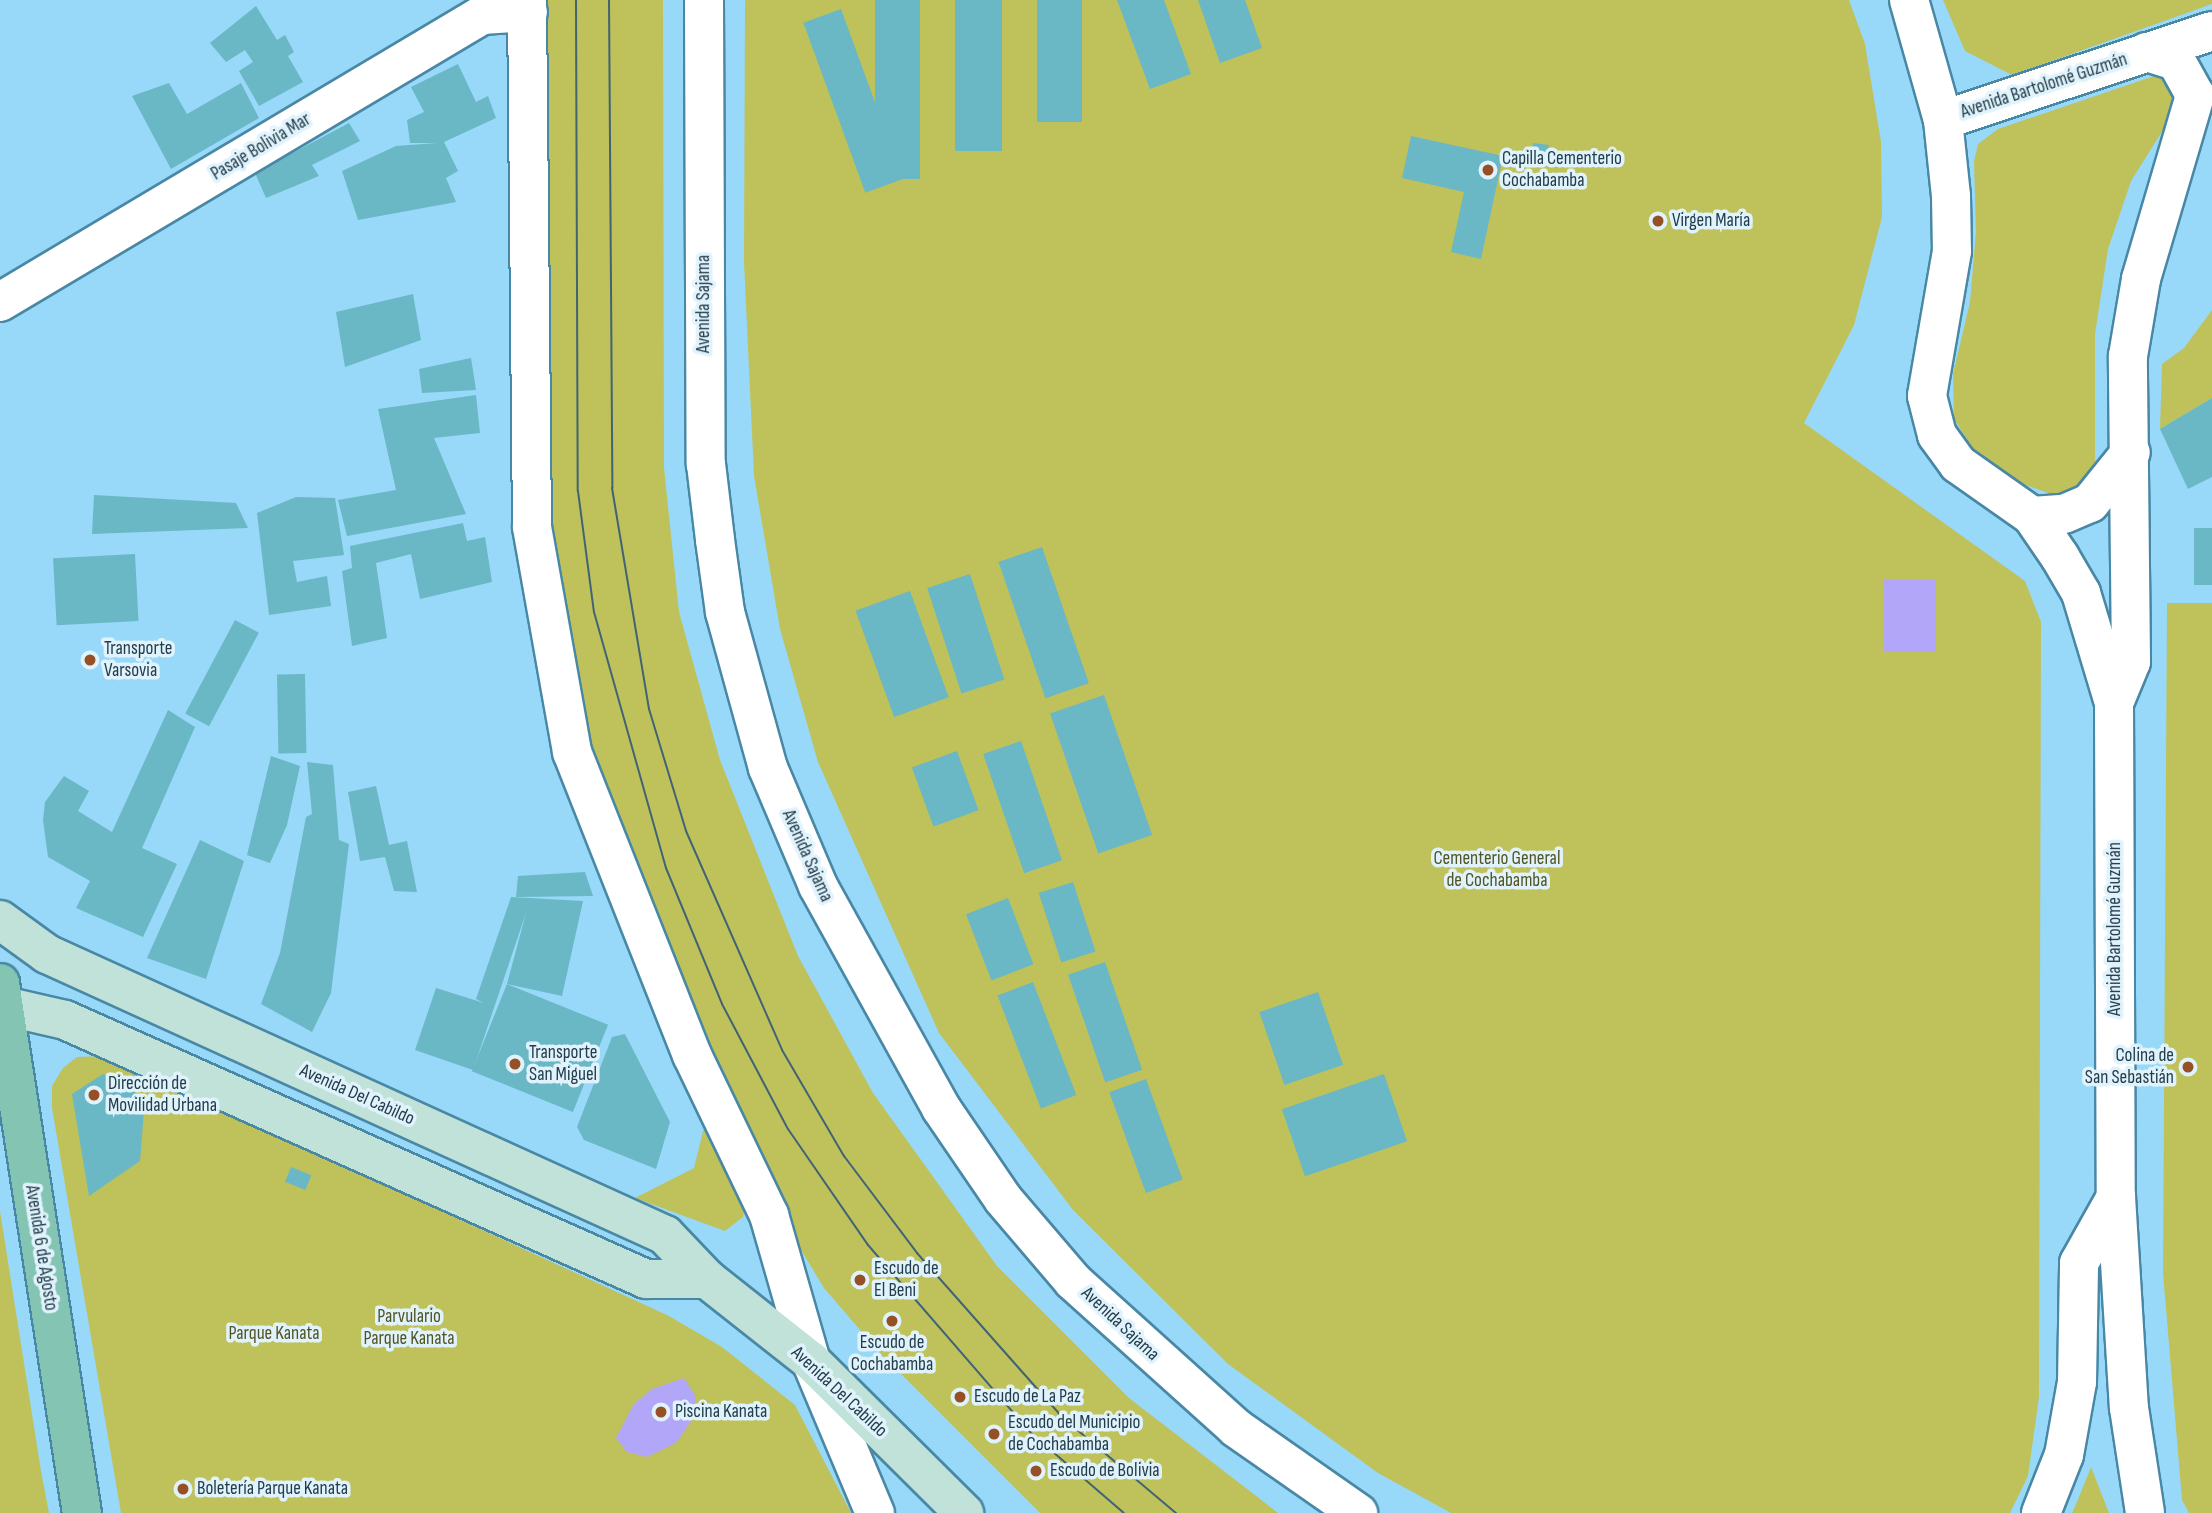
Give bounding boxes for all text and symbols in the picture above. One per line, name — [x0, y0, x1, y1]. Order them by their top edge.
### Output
street label: Avenida Bartolomé Guzmán — [1958, 48, 2130, 124]
street label: Pasaje Bolivia Mar — [207, 108, 315, 186]
place label: Capilla Cementerio Cochabamba — [1502, 148, 1622, 192]
marker: Capilla Cementerio Cochabamba — [1480, 162, 1496, 178]
place label: Virgen María — [1672, 210, 1750, 232]
marker: Virgen María — [1650, 213, 1666, 229]
street label: Avenida Sajama — [693, 255, 715, 353]
place label: Transporte Varsovia — [104, 638, 172, 682]
marker: Transporte Varsovia — [82, 652, 98, 668]
street label: Avenida Sajama — [777, 806, 837, 906]
street label: Avenida Bartolomé Guzmán — [2104, 842, 2126, 1016]
park label: Cementerio General de Cochabamba — [1434, 848, 1560, 892]
place label: Transporte San Miguel — [529, 1042, 597, 1086]
place label: Colina de San Sebastián — [2085, 1045, 2174, 1089]
marker: Transporte San Miguel — [507, 1056, 523, 1072]
marker: Colina de San Sebastián — [2180, 1059, 2196, 1075]
street label: Avenida Del Cabildo — [296, 1060, 418, 1130]
place label: Dirección de Movilidad Urbana — [108, 1073, 217, 1117]
marker: Dirección de Movilidad Urbana — [86, 1087, 102, 1103]
street label: Avenida 6 de Agosto — [20, 1184, 62, 1312]
place label: Escudo de El Beni — [874, 1258, 939, 1302]
marker: Escudo de El Beni — [852, 1272, 868, 1288]
street label: Avenida Sajama — [1076, 1282, 1164, 1366]
park label: Parvulario Parque Kanata — [363, 1306, 455, 1350]
marker: Escudo de Cochabamba — [884, 1313, 900, 1329]
park label: Parque Kanata — [228, 1323, 320, 1345]
place label: Escudo de Cochabamba — [851, 1332, 933, 1376]
street label: Avenida Del Cabildo — [786, 1342, 892, 1442]
place label: Escudo de La Paz — [974, 1386, 1081, 1408]
marker: Escudo de La Paz — [952, 1389, 968, 1405]
place label: Piscina Kanata — [675, 1401, 767, 1423]
marker: Piscina Kanata — [653, 1404, 669, 1420]
place label: Escudo del Municipio de Cochabamba — [1008, 1412, 1140, 1456]
marker: Escudo del Municipio de Cochabamba — [986, 1426, 1002, 1442]
place label: Escudo de Bolivia — [1050, 1460, 1160, 1482]
marker: Escudo de Bolivia — [1028, 1463, 1044, 1479]
place label: Boletería Parque Kanata — [197, 1478, 348, 1500]
marker: Boletería Parque Kanata — [175, 1481, 191, 1497]

